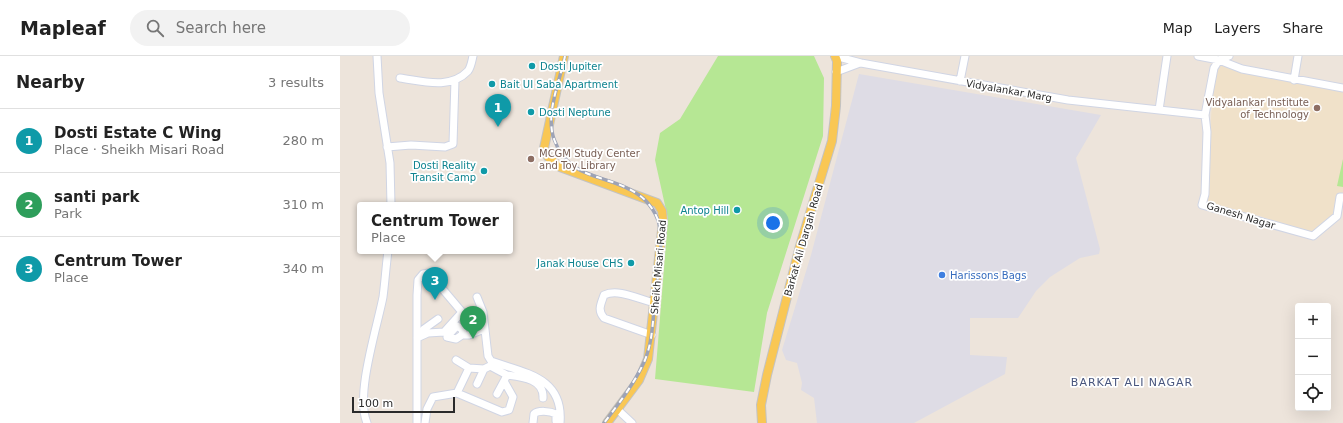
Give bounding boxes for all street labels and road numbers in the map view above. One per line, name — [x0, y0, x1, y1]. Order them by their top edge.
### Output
street label: Vidyalankar Marg — [965, 78, 1053, 103]
street label: Barkat Ali Dargah Road — [782, 183, 825, 298]
street label: Ganesh Nagar — [1205, 200, 1277, 231]
street label: Sheikh Misari Road — [649, 219, 668, 315]

